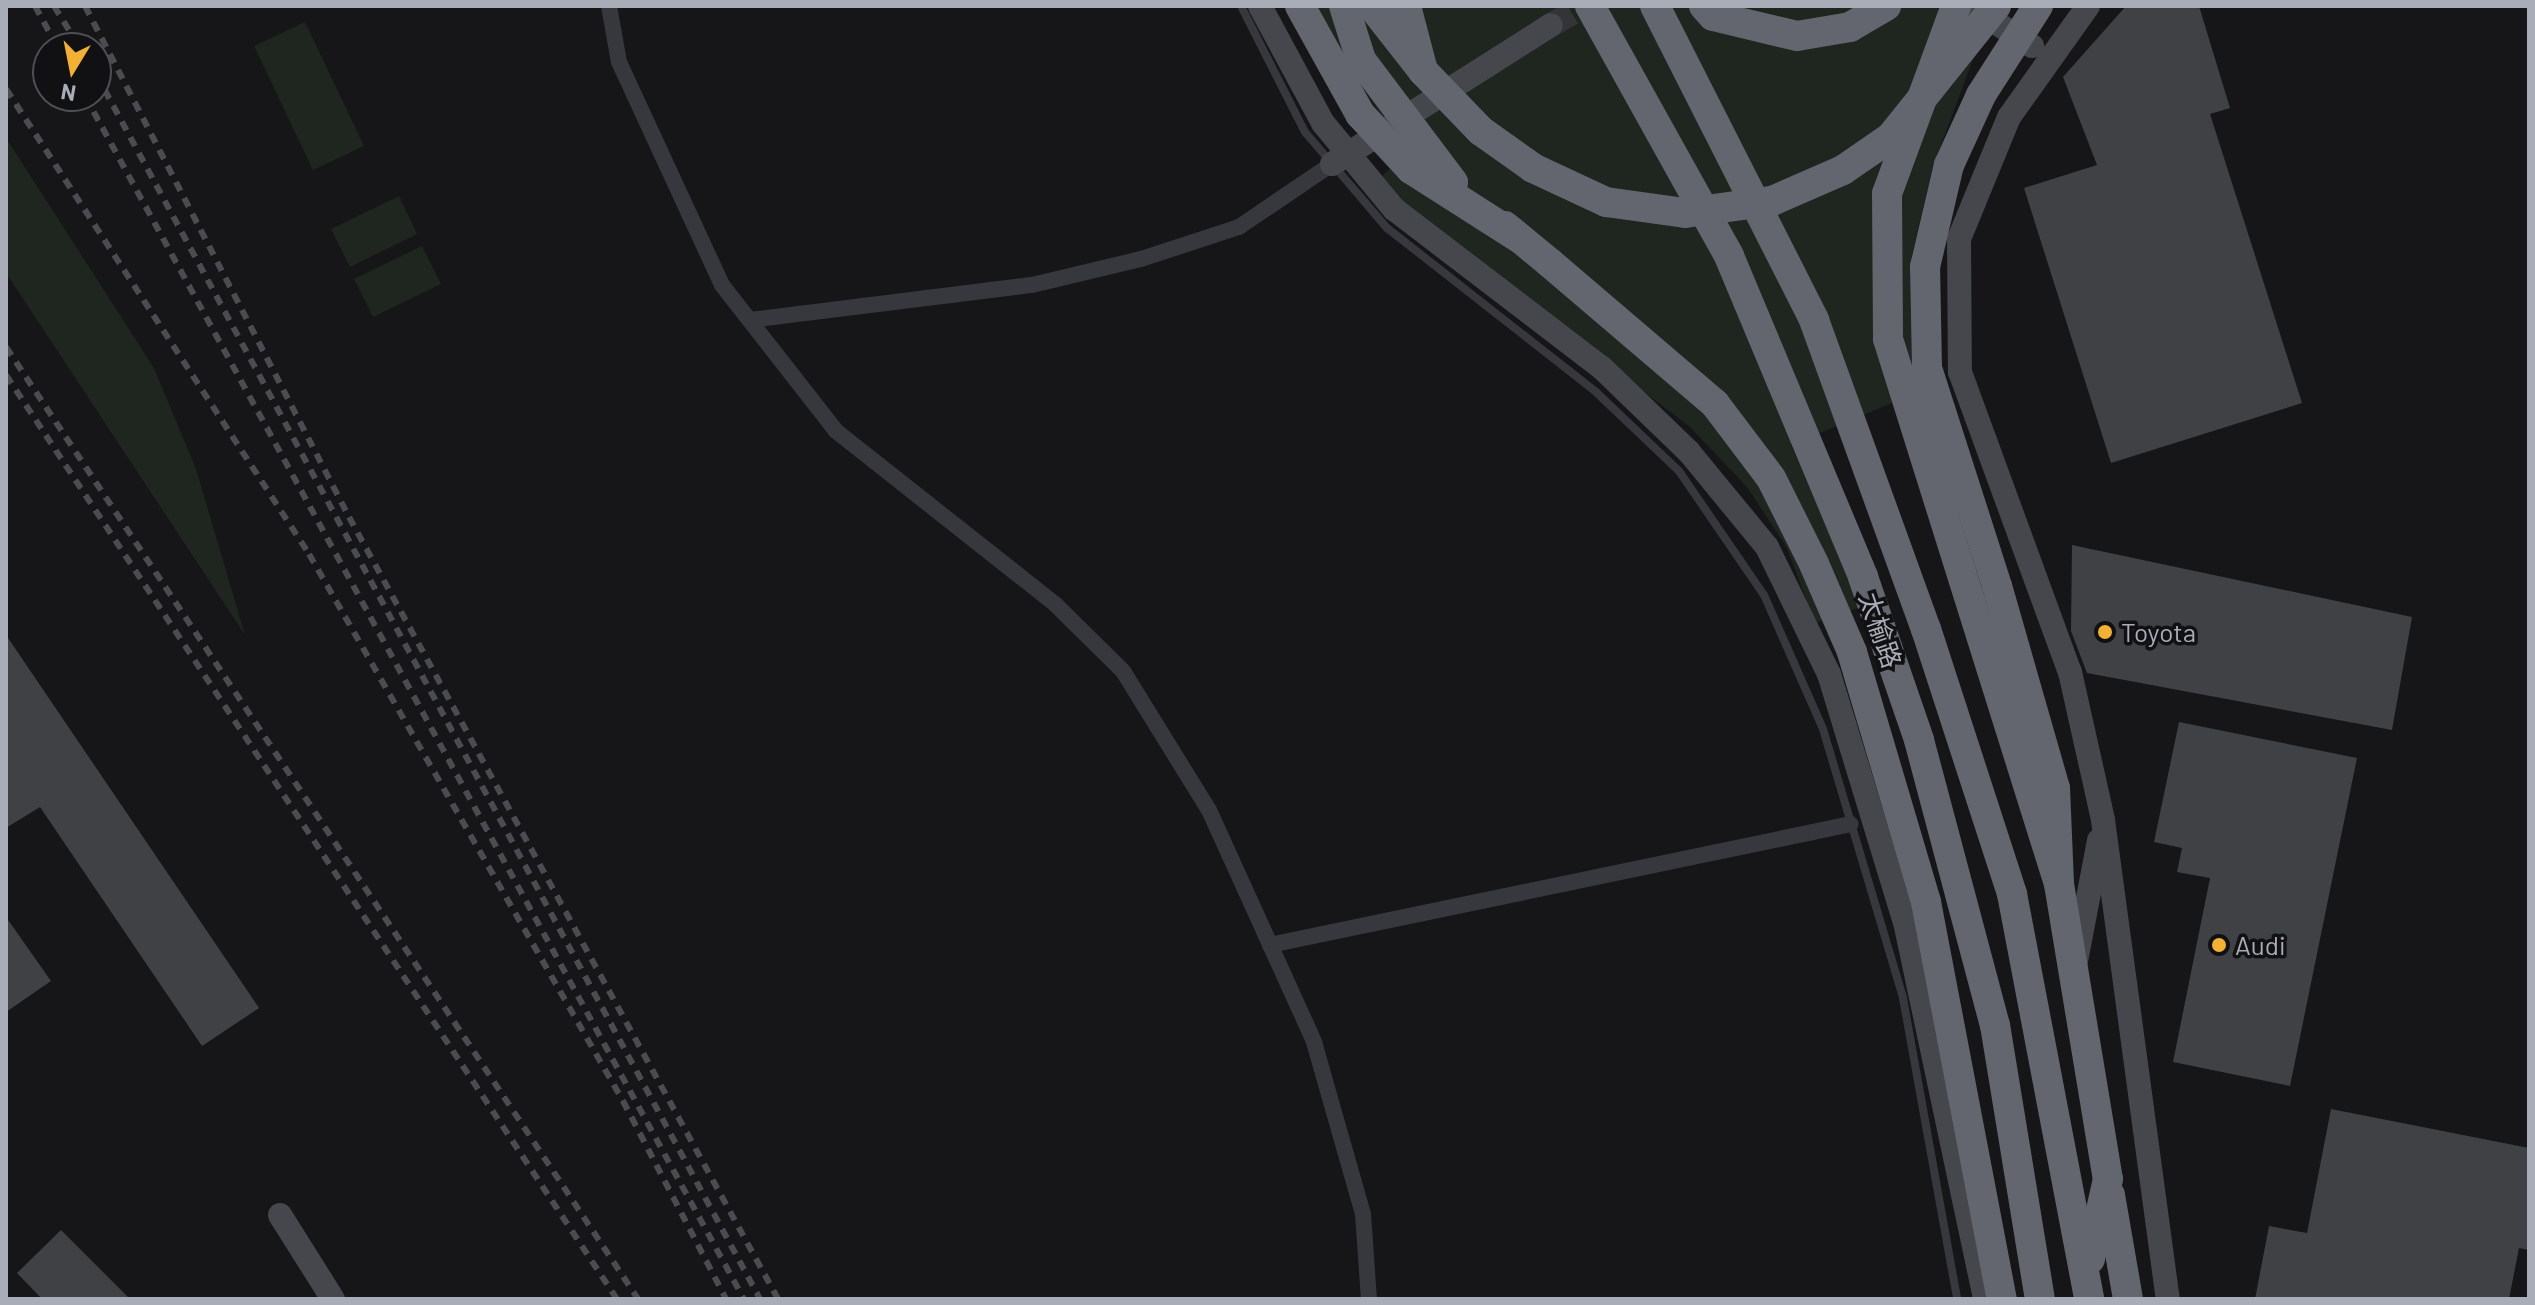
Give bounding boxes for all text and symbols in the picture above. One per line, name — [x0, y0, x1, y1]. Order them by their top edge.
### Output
north arrow — [32, 32, 112, 112]
text: N — [59, 80, 78, 108]
street label: 太榆路 — [1854, 588, 1908, 672]
place label: Toyota — [2121, 616, 2196, 648]
marker: Toyota — [2096, 623, 2114, 641]
place label: Audi — [2235, 929, 2286, 961]
marker: Audi — [2210, 936, 2228, 954]

